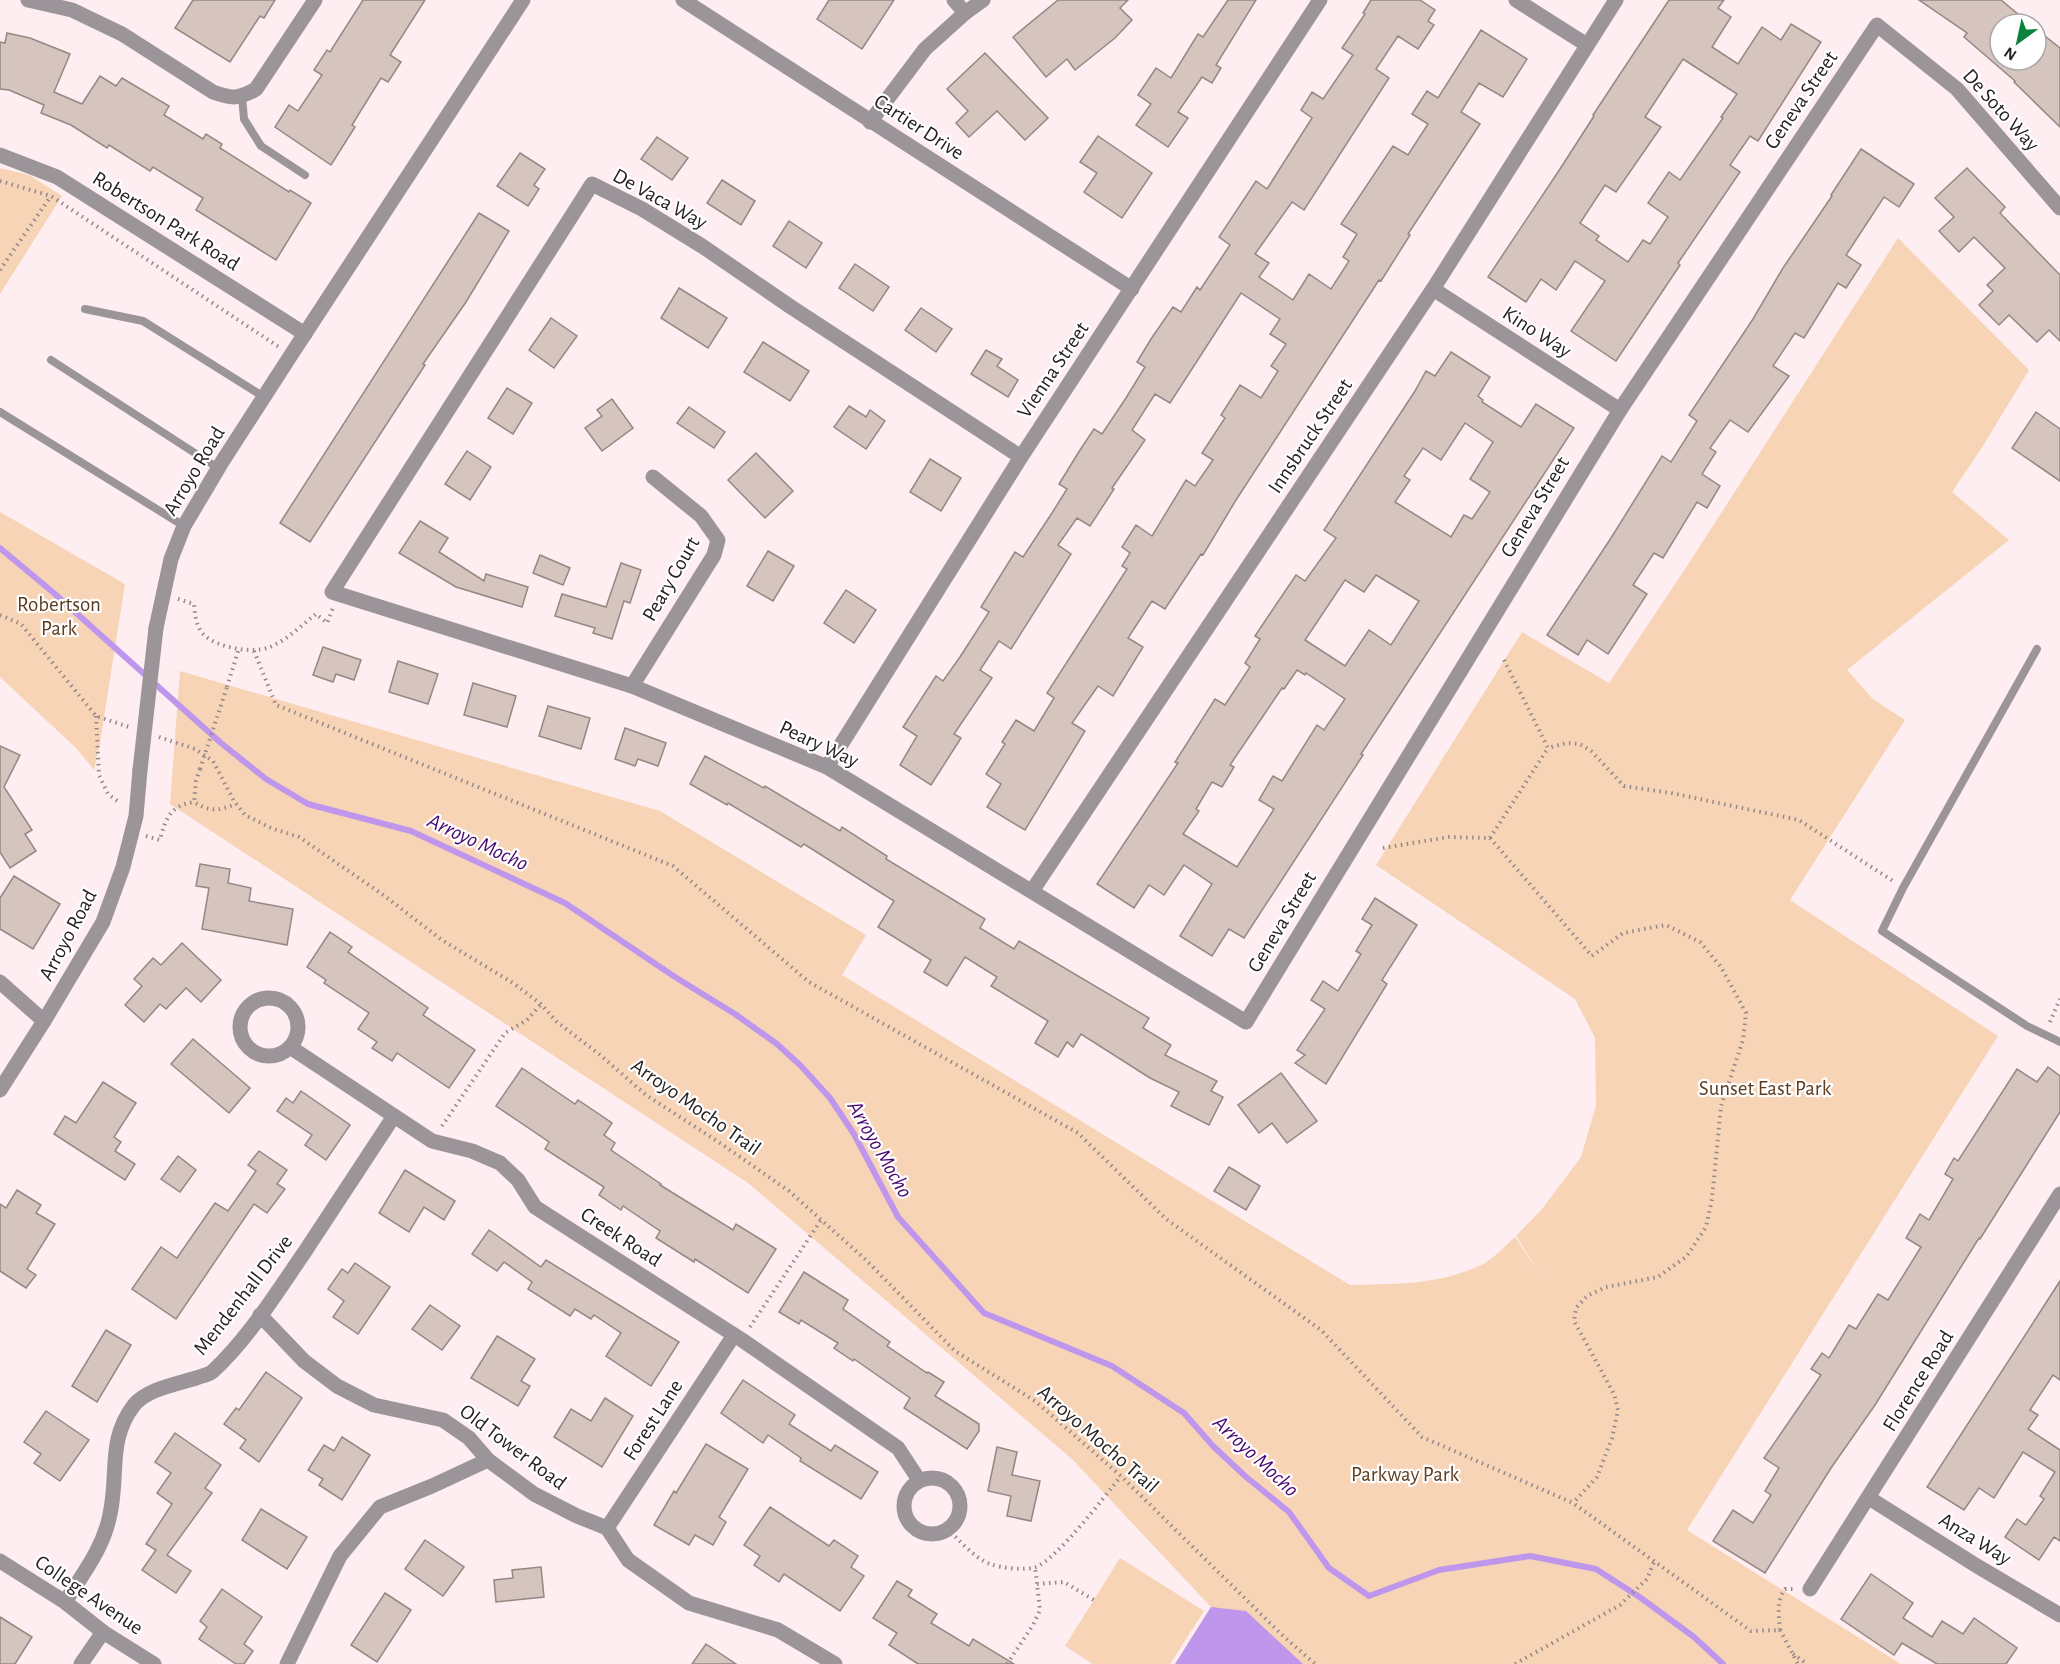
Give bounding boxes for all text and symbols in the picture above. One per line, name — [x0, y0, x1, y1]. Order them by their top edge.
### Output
north arrow — [1988, 12, 2048, 72]
text: N — [2001, 44, 2019, 63]
street label: Geneva Street — [1761, 47, 1842, 153]
street label: De Soto Way — [1959, 65, 2043, 155]
street label: Cartier Drive — [870, 90, 968, 164]
street label: De Vaca Way — [609, 165, 711, 233]
street label: Robertson Park Road — [89, 167, 243, 275]
street label: Kino Way — [1499, 302, 1575, 362]
street label: Vienna Street — [1013, 318, 1093, 422]
street label: Innsbruck Street — [1264, 375, 1356, 497]
street label: Arroyo Road — [159, 423, 229, 519]
street label: Geneva Street — [1497, 453, 1573, 561]
street label: Peary Court — [639, 533, 704, 625]
park label: Robertson Park — [17, 594, 101, 639]
street label: Peary Way — [776, 717, 862, 771]
water label: Arroyo Mocho — [424, 809, 532, 875]
street label: Geneva Street — [1244, 868, 1320, 976]
street label: Arroyo Road — [35, 886, 101, 984]
street label: Arroyo Mocho Trail — [627, 1055, 765, 1159]
park label: Sunset East Park — [1699, 1078, 1832, 1099]
water label: Arroyo Mocho — [843, 1096, 917, 1201]
street label: Creek Road — [577, 1203, 665, 1271]
street label: Mendenhall Drive — [190, 1231, 296, 1359]
street label: Florence Road — [1879, 1327, 1957, 1435]
street label: Forest Lane — [619, 1376, 687, 1464]
street label: Arroyo Mocho Trail — [1033, 1381, 1163, 1497]
street label: Old Tower Road — [456, 1400, 570, 1494]
water label: Arroyo Mocho — [1208, 1410, 1303, 1501]
park label: Parkway Park — [1351, 1464, 1460, 1485]
street label: Anza Way — [1935, 1509, 2015, 1569]
street label: College Avenue — [31, 1551, 147, 1639]

